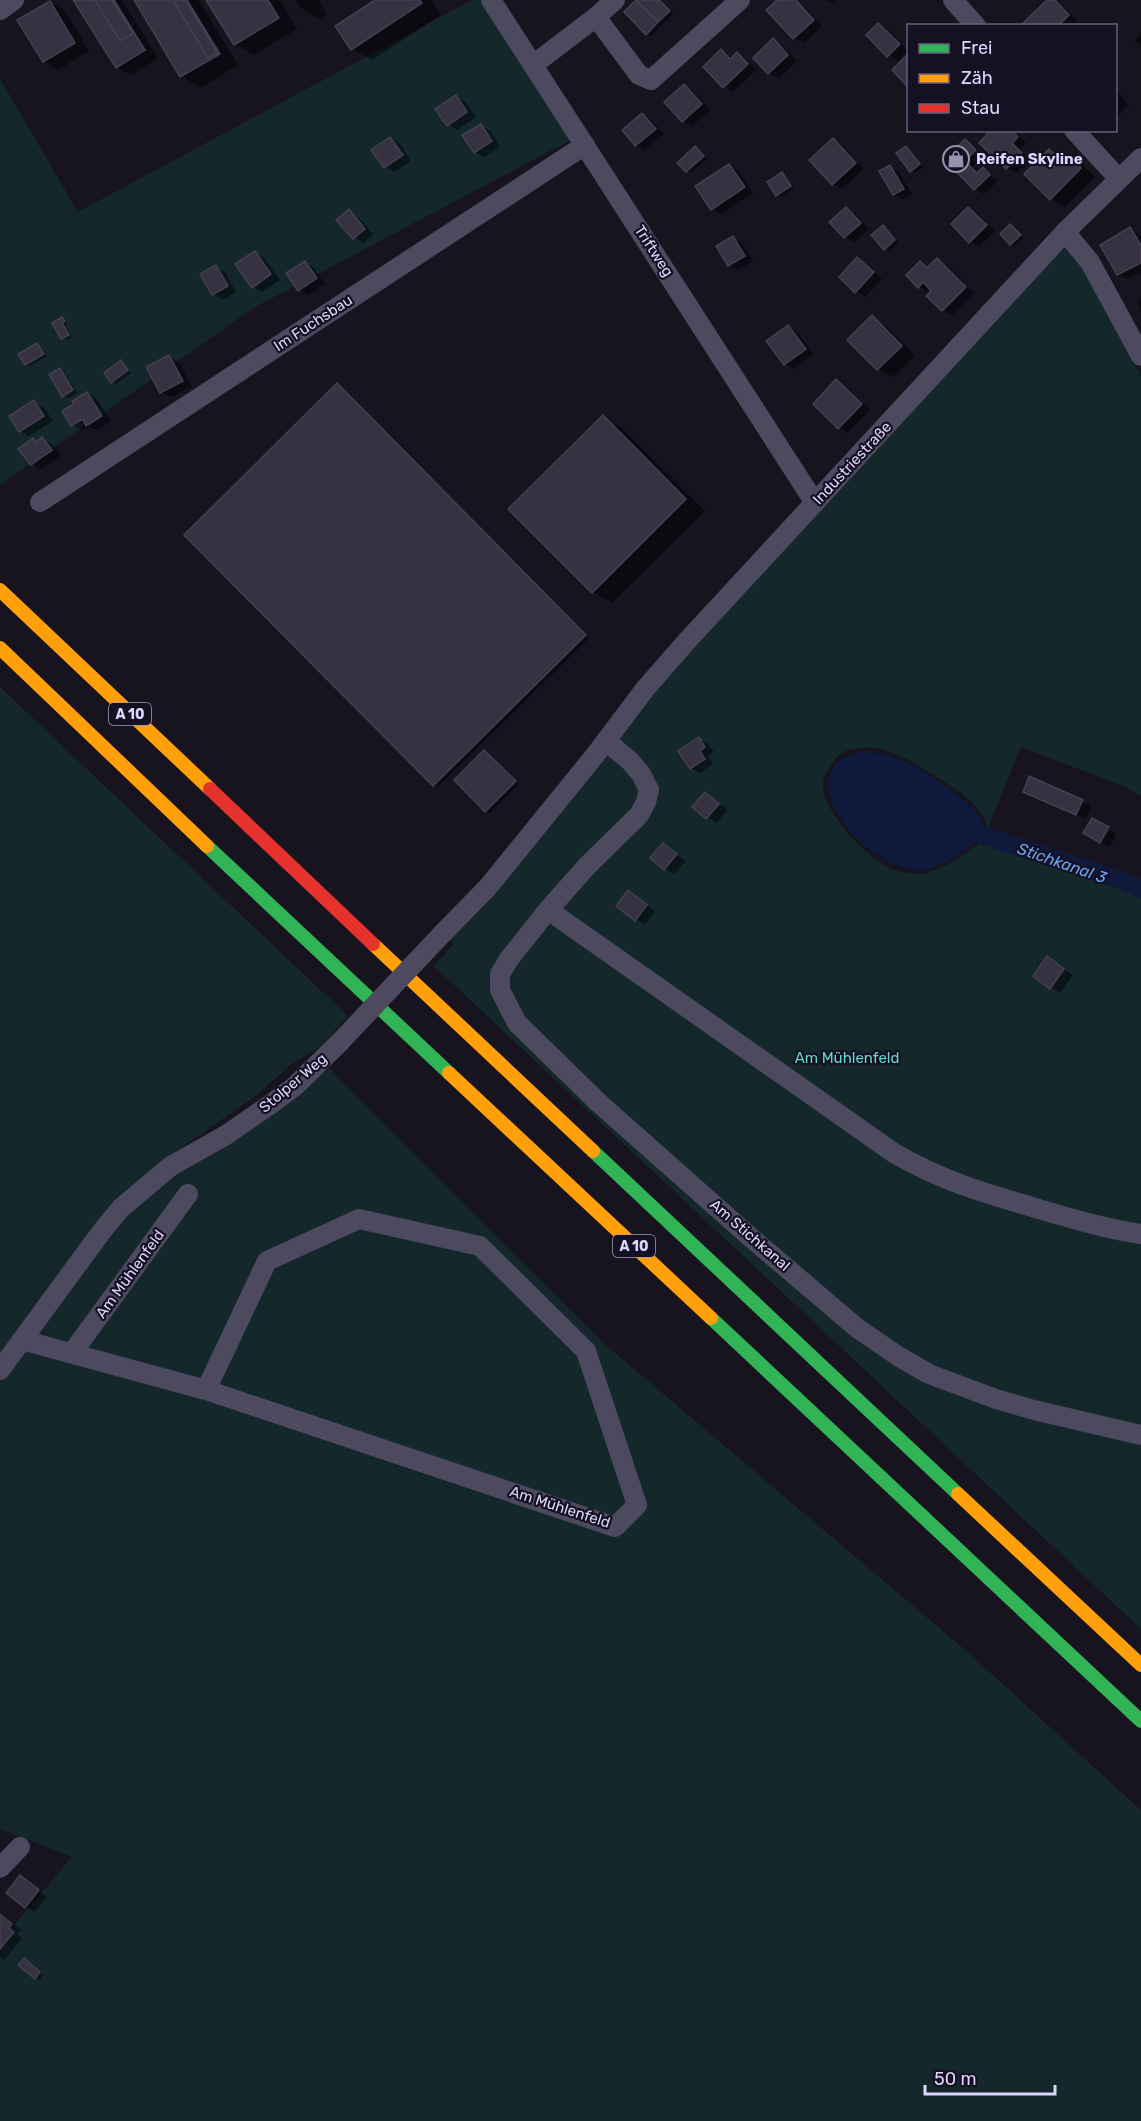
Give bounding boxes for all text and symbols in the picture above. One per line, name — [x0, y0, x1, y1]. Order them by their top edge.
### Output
legend — [907, 24, 1117, 132]
text: Frei — [961, 37, 992, 59]
text: Zäh — [961, 67, 993, 89]
text: Stau — [961, 97, 1000, 119]
shop icon: Reifen Skyline — [941, 144, 971, 174]
place label: Reifen Skyline — [976, 150, 1083, 168]
street label: Triftweg — [631, 222, 677, 280]
street label: Im Fuchsbau — [270, 291, 356, 355]
street label: Industriestraße — [809, 418, 895, 508]
road number: A 10 — [109, 703, 151, 725]
water label: Stichkanal 3 — [1015, 839, 1109, 887]
park label: Am Mühlenfeld — [795, 1049, 899, 1067]
street label: Stolper Weg — [256, 1050, 330, 1116]
street label: Am Stichkanal — [706, 1195, 794, 1275]
street label: Am Mühlenfeld — [92, 1226, 168, 1322]
road number: A 10 — [613, 1235, 655, 1257]
street label: Am Mühlenfeld — [507, 1482, 613, 1532]
scale bar — [925, 2058, 1056, 2096]
text: 50 m — [934, 2068, 977, 2090]

